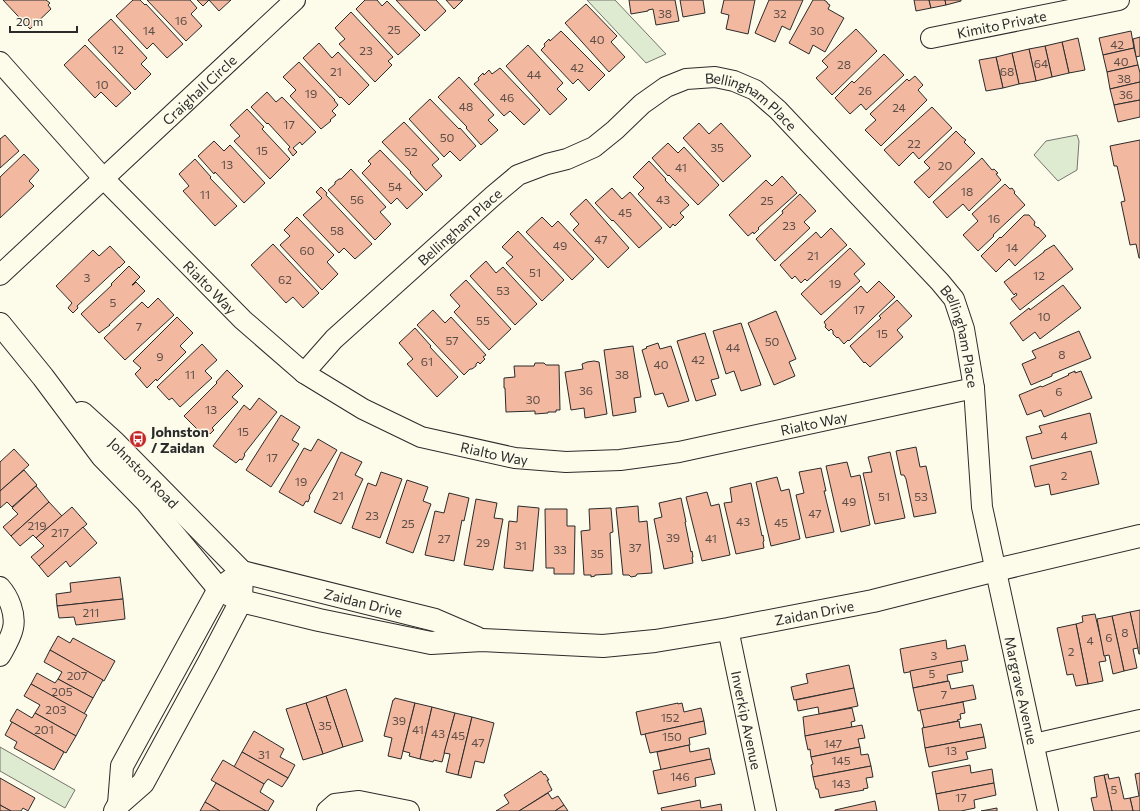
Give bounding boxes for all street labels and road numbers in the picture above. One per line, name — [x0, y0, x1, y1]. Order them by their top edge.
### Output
street label: Kimito Private — [955, 6, 1048, 41]
street label: Craighall Circle — [158, 51, 240, 128]
street label: Bellingham Place — [704, 68, 801, 133]
street label: Bellingham Place — [414, 184, 505, 268]
street label: Rialto Way — [180, 256, 240, 317]
street label: Bellingham Place — [937, 281, 982, 389]
street label: Rialto Way — [779, 407, 849, 438]
street label: Johnston Road — [106, 434, 182, 511]
street label: Rialto Way — [459, 438, 529, 467]
street label: Zaidan Drive — [322, 584, 404, 620]
street label: Zaidan Drive — [773, 596, 855, 628]
street label: Margrave Avenue — [1002, 635, 1042, 746]
street label: Inverkip Avenue — [728, 669, 766, 771]

